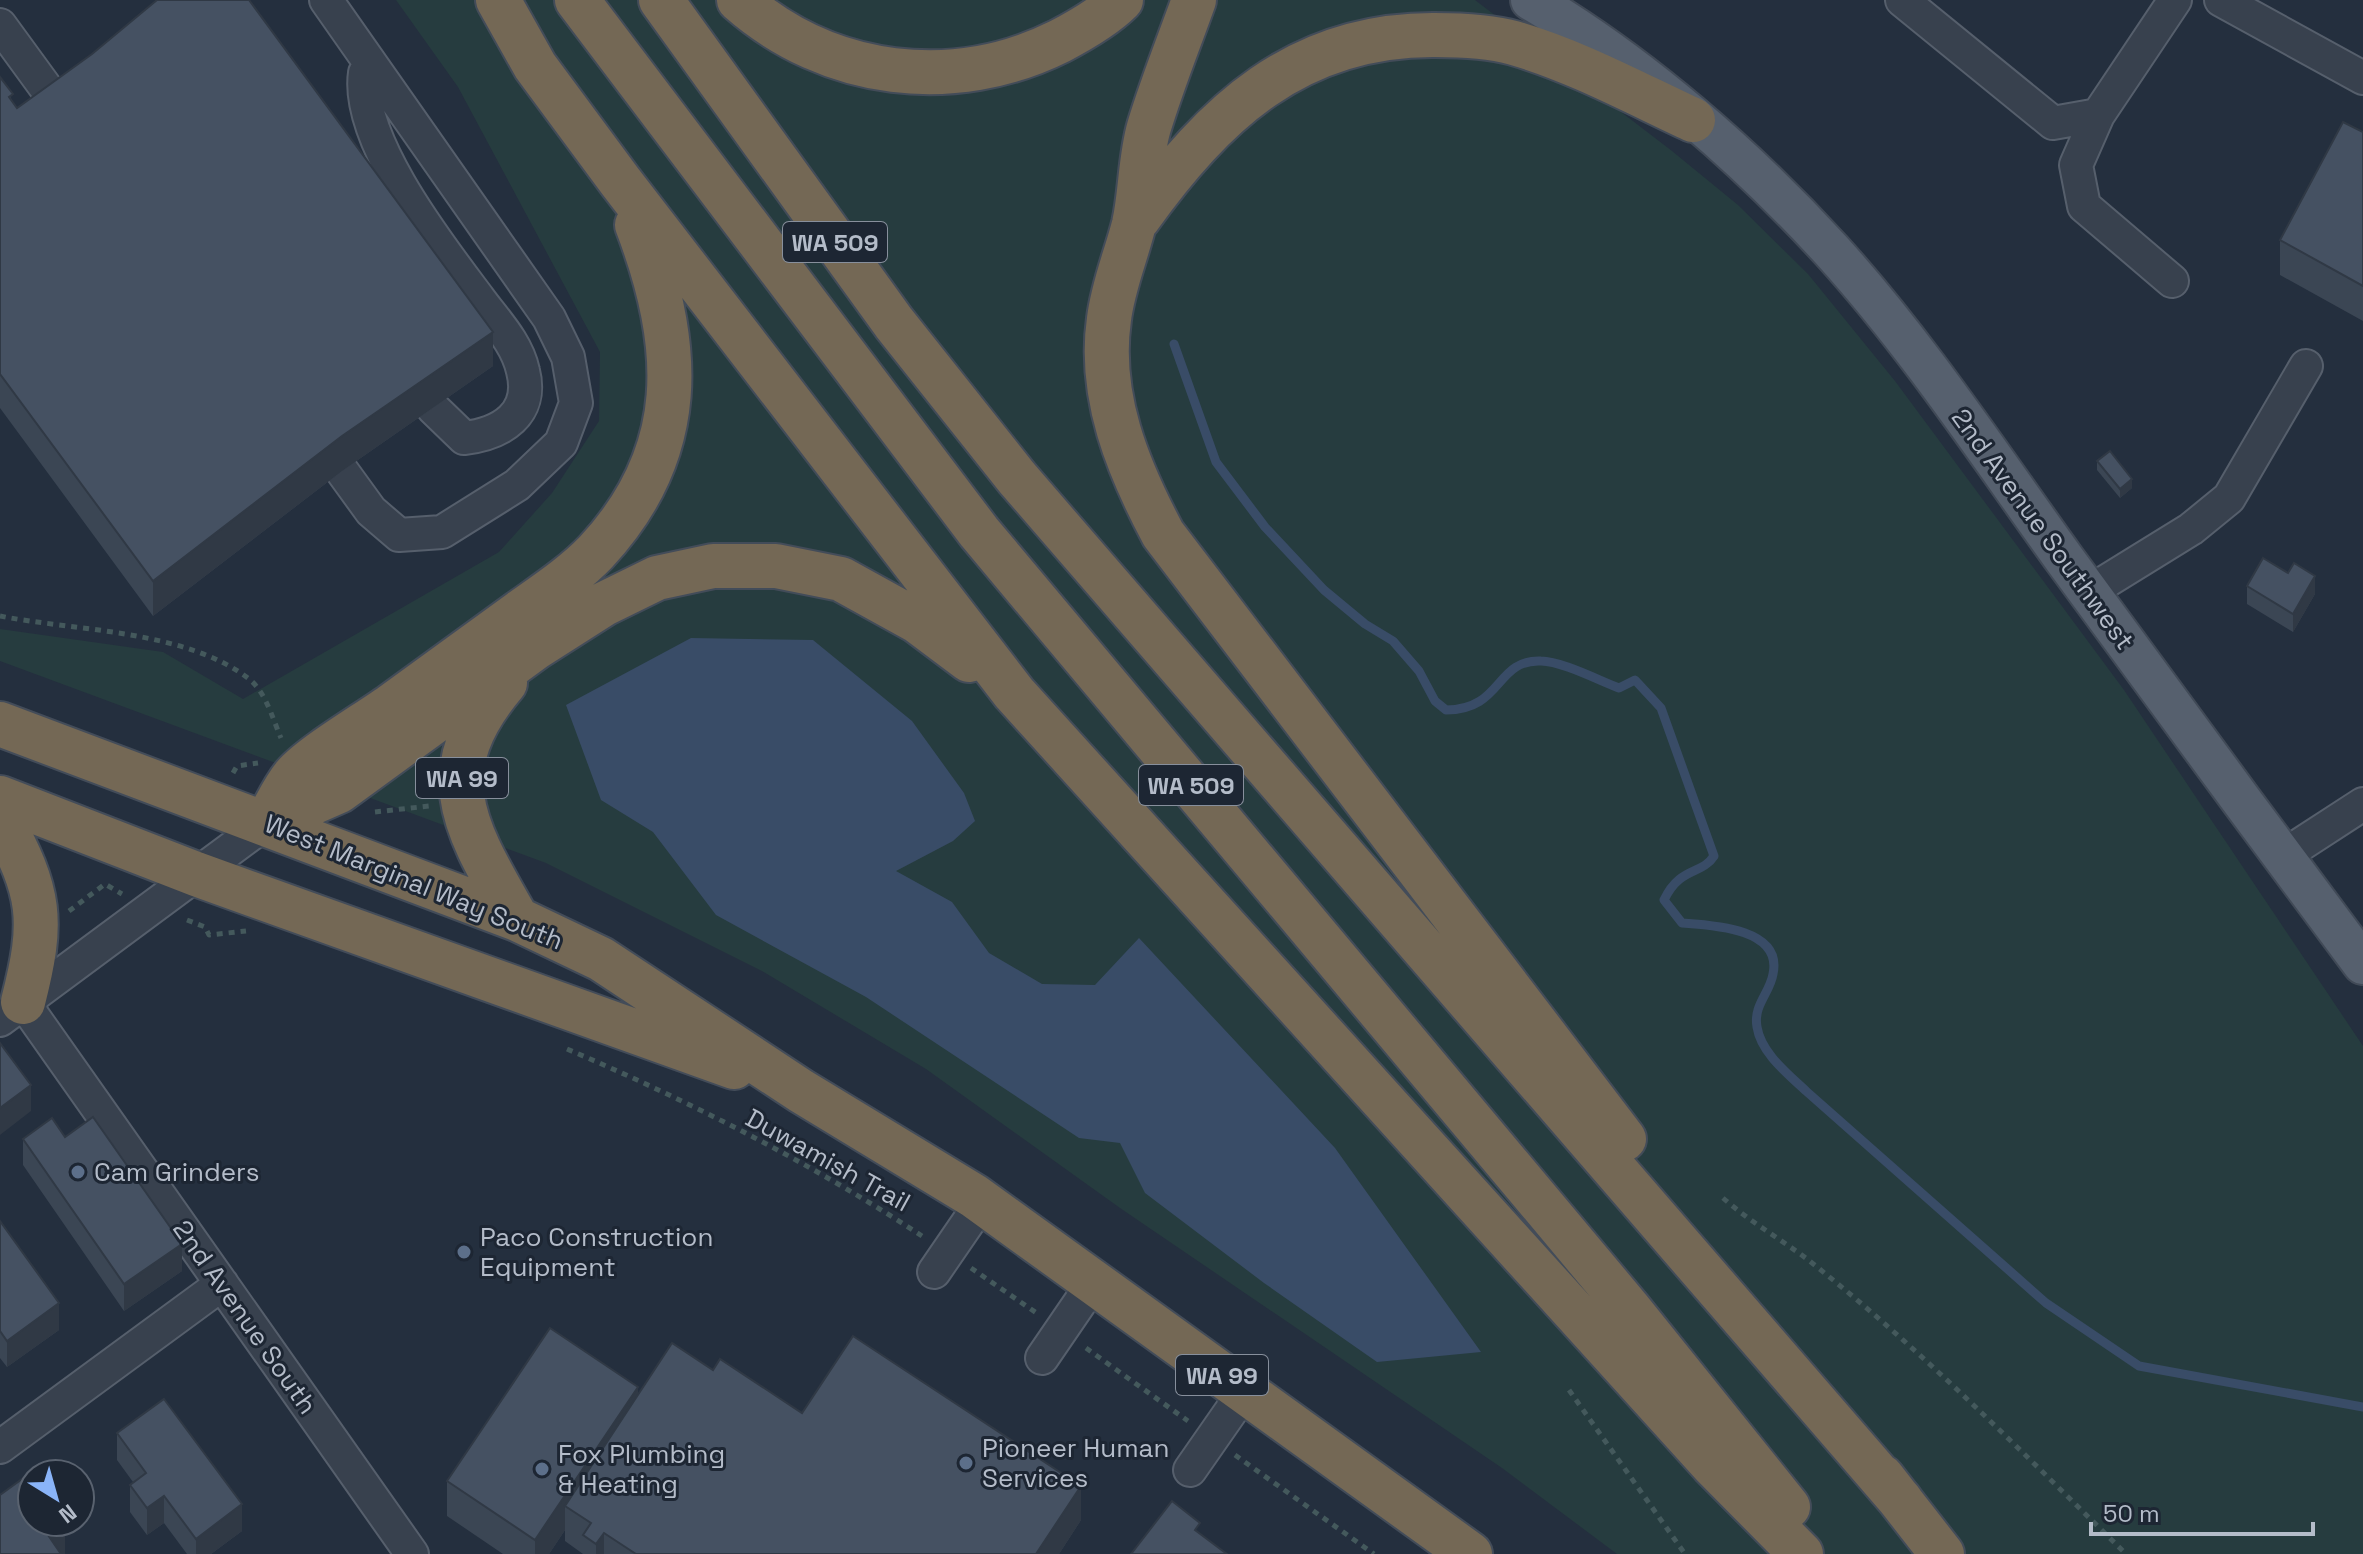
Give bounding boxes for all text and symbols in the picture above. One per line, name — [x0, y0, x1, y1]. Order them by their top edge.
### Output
road number: WA 509 — [783, 222, 887, 262]
street label: 2nd Avenue Southwest — [1944, 402, 2142, 656]
road number: WA 99 — [416, 758, 508, 798]
road number: WA 509 — [1139, 765, 1243, 805]
street label: West Marginal Way South — [260, 807, 568, 957]
street label: Duwamish Trail — [740, 1101, 916, 1219]
place label: Cam Grinders — [94, 1155, 259, 1189]
marker: Cam Grinders — [69, 1163, 87, 1181]
street label: 2nd Avenue South — [165, 1213, 325, 1421]
place label: Paco Construction Equipment — [480, 1220, 713, 1284]
marker: Paco Construction Equipment — [455, 1243, 473, 1261]
road number: WA 99 — [1176, 1355, 1268, 1395]
place label: Pioneer Human Services — [982, 1431, 1170, 1495]
place label: Fox Plumbing & Heating — [558, 1437, 725, 1501]
marker: Pioneer Human Services — [957, 1454, 975, 1472]
north arrow — [16, 1458, 96, 1538]
marker: Fox Plumbing & Heating — [533, 1460, 551, 1478]
scale bar — [2091, 1486, 2313, 1536]
text: N — [54, 1498, 82, 1530]
text: 50 m — [2103, 1498, 2160, 1529]

